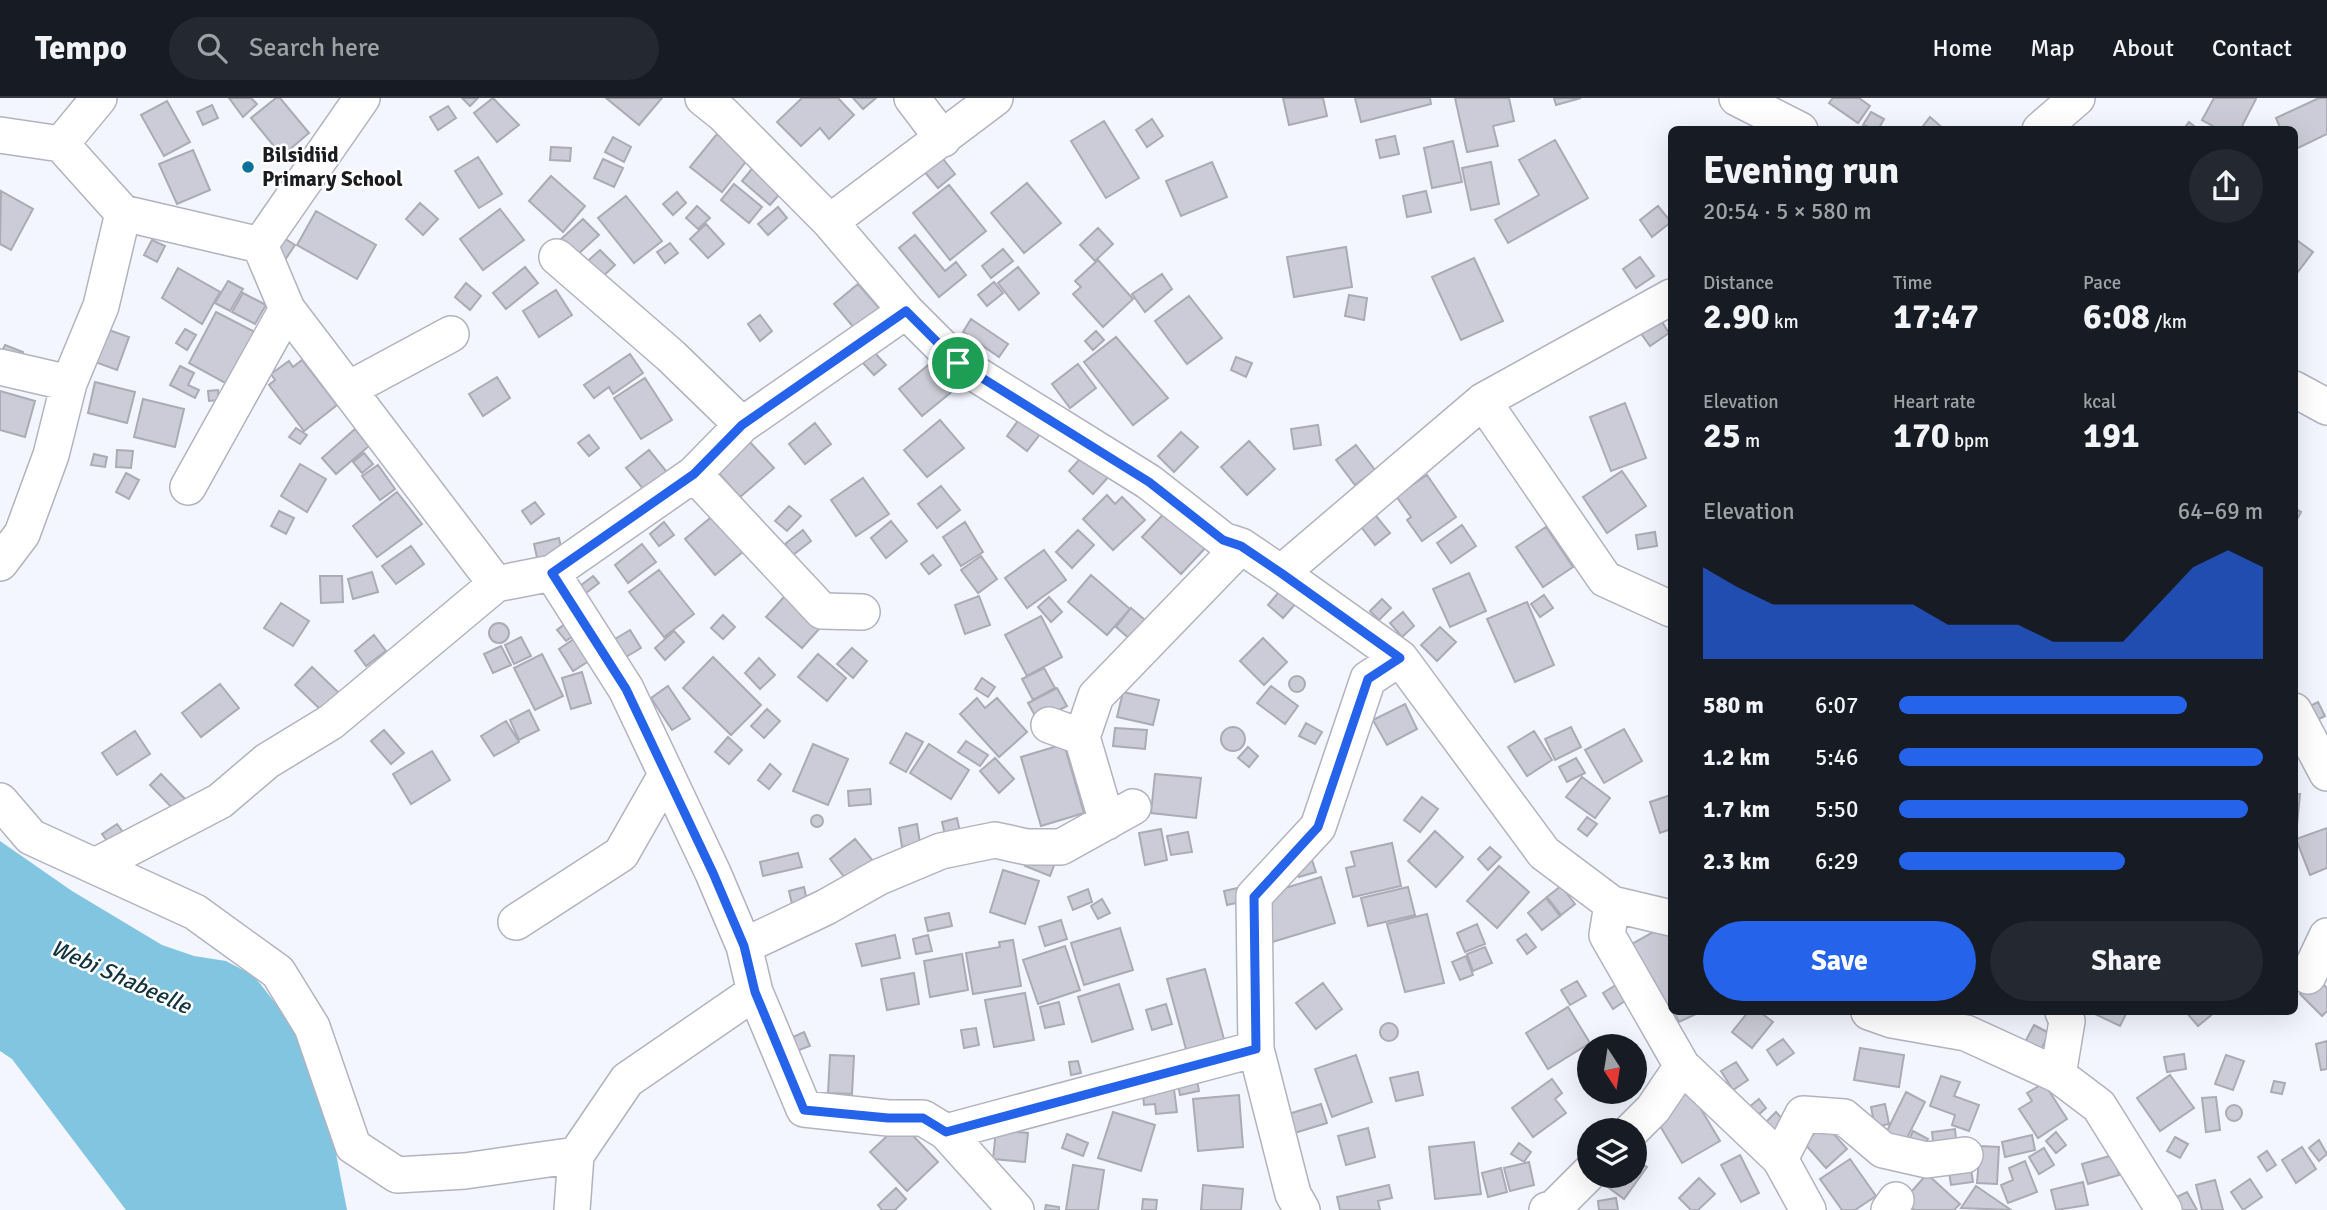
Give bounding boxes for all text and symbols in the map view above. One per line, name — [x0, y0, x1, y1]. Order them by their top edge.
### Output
search box — [169, 17, 659, 80]
text: Tempo — [35, 28, 127, 69]
icon: search — [193, 29, 231, 67]
text: Search here — [249, 32, 380, 64]
text: Home — [1932, 33, 1992, 63]
text: Map — [2030, 33, 2075, 63]
text: About — [2113, 33, 2174, 63]
text: Contact — [2212, 33, 2292, 63]
place label: Bilsidiid Primary School — [262, 142, 403, 192]
text: Evening run — [1703, 147, 1899, 194]
button: share — [2189, 149, 2263, 223]
marker: Bilsidiid Primary School — [240, 159, 256, 175]
text: 20:54 · 5 × 580 m — [1703, 197, 1872, 226]
text: Distance — [1703, 271, 1774, 295]
text: Time — [1893, 271, 1932, 295]
text: Pace — [2083, 271, 2121, 295]
text: 2.90 — [1703, 295, 1770, 338]
text: 17:47 — [1893, 295, 1979, 338]
text: 6:08 — [2083, 295, 2150, 338]
text: km — [1770, 310, 1799, 334]
text: /km — [2150, 310, 2187, 334]
pin — [928, 333, 988, 393]
icon: arrive — [939, 344, 977, 382]
text: Elevation — [1703, 390, 1779, 414]
text: Heart rate — [1893, 390, 1975, 414]
text: kcal — [2083, 390, 2116, 414]
text: 25 — [1703, 414, 1741, 457]
text: 170 — [1893, 414, 1950, 457]
text: 191 — [2083, 414, 2140, 457]
text: m — [1741, 429, 1760, 453]
text: bpm — [1950, 429, 1989, 453]
text: Elevation — [1703, 497, 1795, 526]
text: 64–69 m — [2178, 497, 2263, 526]
text: 580 m — [1703, 691, 1764, 720]
text: 6:07 — [1815, 691, 1858, 720]
text: 1.2 km — [1703, 743, 1770, 772]
text: 5:46 — [1815, 743, 1858, 772]
text: 1.7 km — [1703, 795, 1770, 824]
text: 5:50 — [1815, 795, 1858, 824]
text: 2.3 km — [1703, 847, 1770, 876]
text: 6:29 — [1815, 847, 1858, 876]
button: Save — [1703, 921, 1976, 1001]
button: Share — [1990, 921, 2263, 1001]
water label: Webi Shabeelle — [46, 933, 197, 1021]
north arrow — [1577, 1034, 1647, 1104]
map controls — [1577, 1034, 1647, 1188]
button: layers — [1577, 1118, 1647, 1188]

